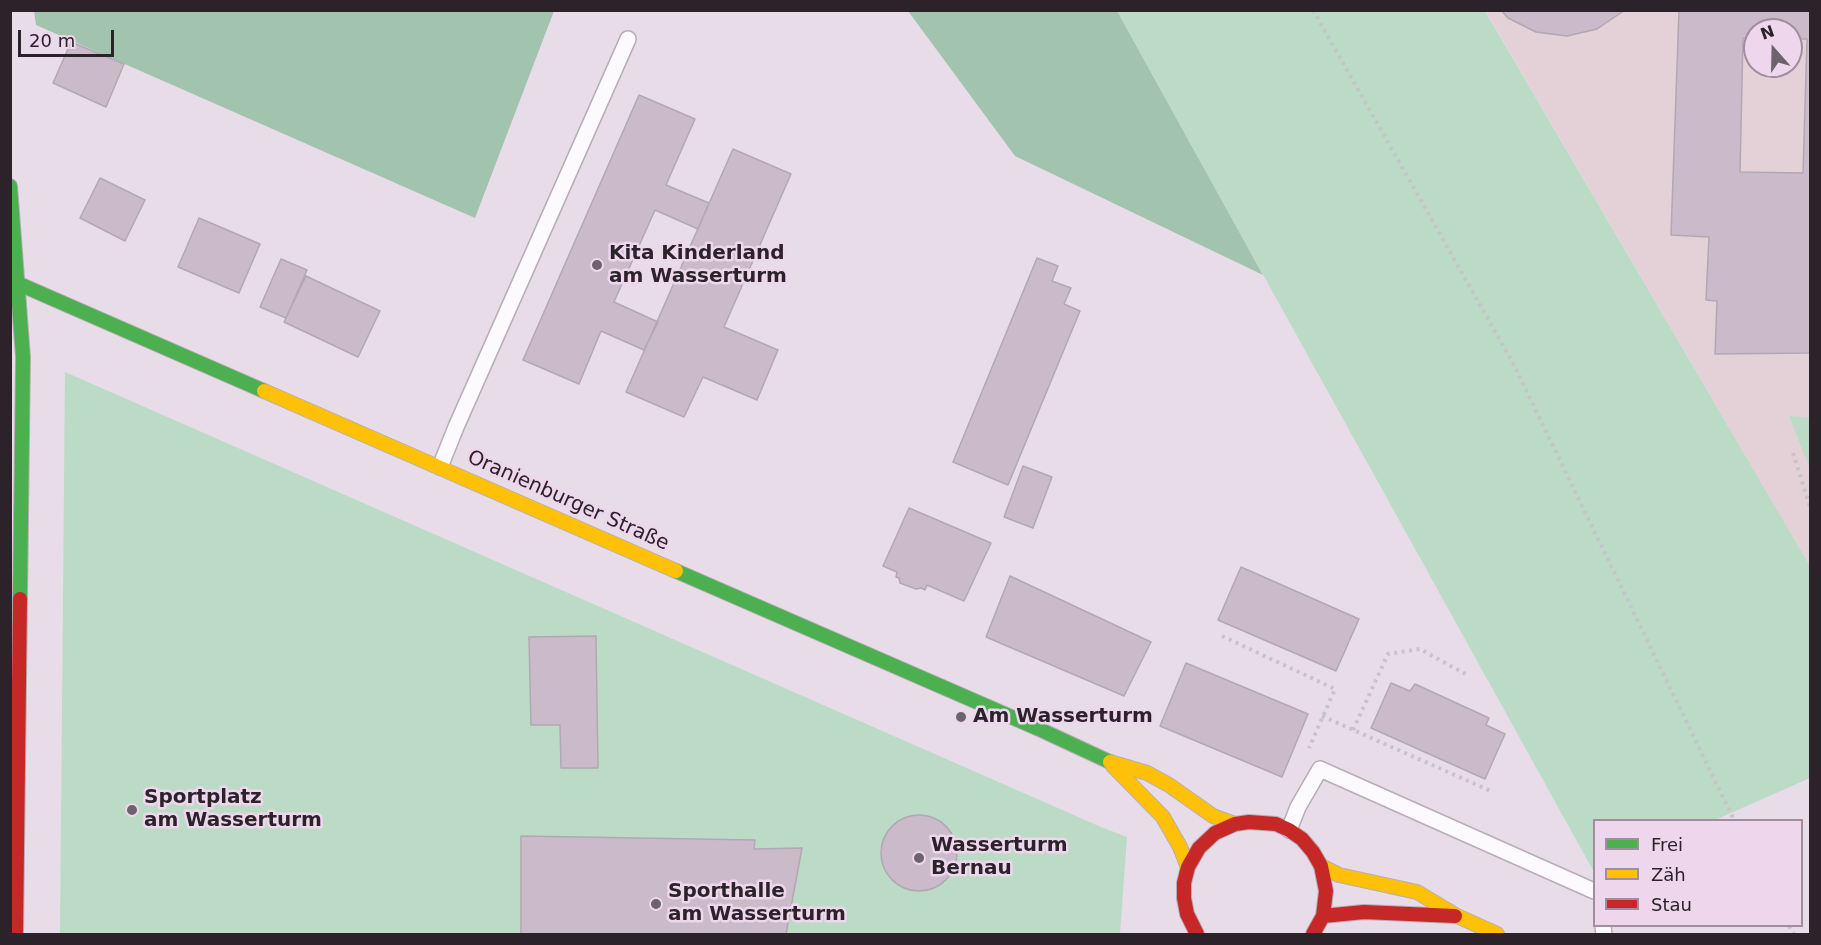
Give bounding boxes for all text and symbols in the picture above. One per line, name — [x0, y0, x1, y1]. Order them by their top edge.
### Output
scale bar — [21, 18, 117, 56]
north arrow — [1743, 18, 1803, 78]
text: N — [1758, 21, 1777, 44]
text: 20 m — [29, 30, 75, 51]
place label: Kita Kinderland am Wasserturm — [609, 242, 787, 289]
marker: Kita Kinderland am Wasserturm — [590, 258, 604, 272]
street label: Oranienburger Straße — [463, 446, 673, 556]
place label: Am Wasserturm — [973, 705, 1153, 729]
marker: Am Wasserturm — [954, 710, 968, 724]
place label: Sportplatz am Wasserturm — [144, 786, 322, 833]
marker: Sportplatz am Wasserturm — [125, 803, 139, 817]
legend — [1593, 819, 1803, 927]
place label: Wasserturm Bernau — [931, 834, 1068, 881]
text: Frei — [1651, 834, 1683, 855]
marker: Wasserturm Bernau — [912, 851, 926, 865]
text: Zäh — [1651, 864, 1686, 885]
place label: Sporthalle am Wasserturm — [668, 880, 846, 927]
text: Stau — [1651, 894, 1692, 915]
marker: Sporthalle am Wasserturm — [649, 897, 663, 911]

